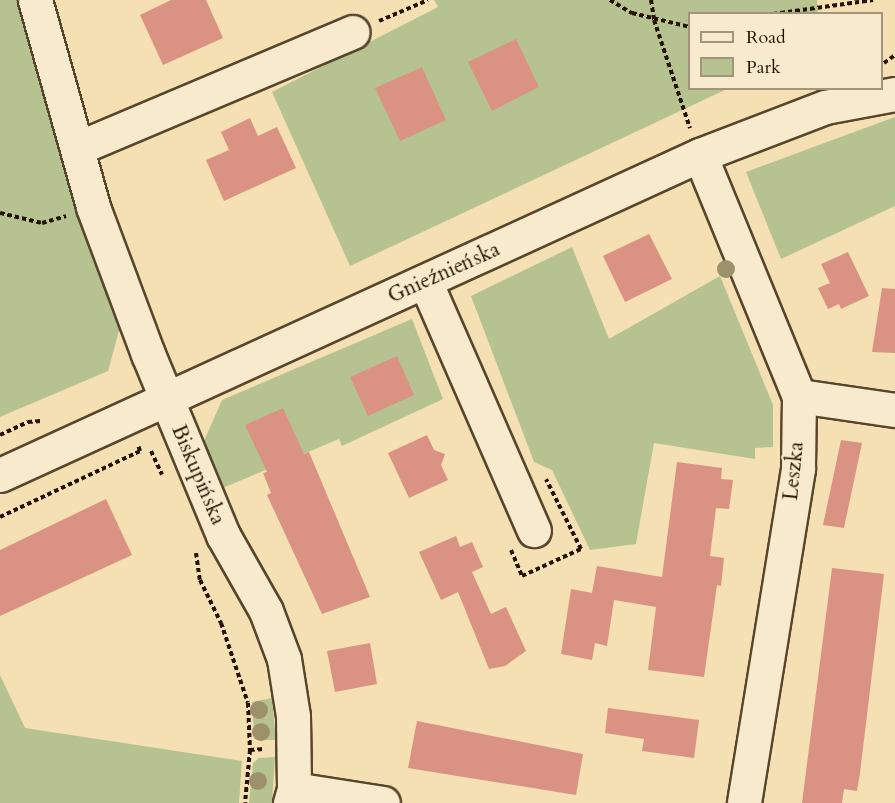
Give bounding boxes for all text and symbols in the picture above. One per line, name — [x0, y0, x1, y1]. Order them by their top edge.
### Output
legend — [688, 12, 883, 90]
text: Road — [746, 25, 786, 50]
text: Park — [746, 55, 781, 80]
street label: Gnieźnieńska — [384, 237, 504, 309]
street label: Biskupińska — [166, 421, 230, 529]
street label: Leszka — [778, 440, 810, 502]

